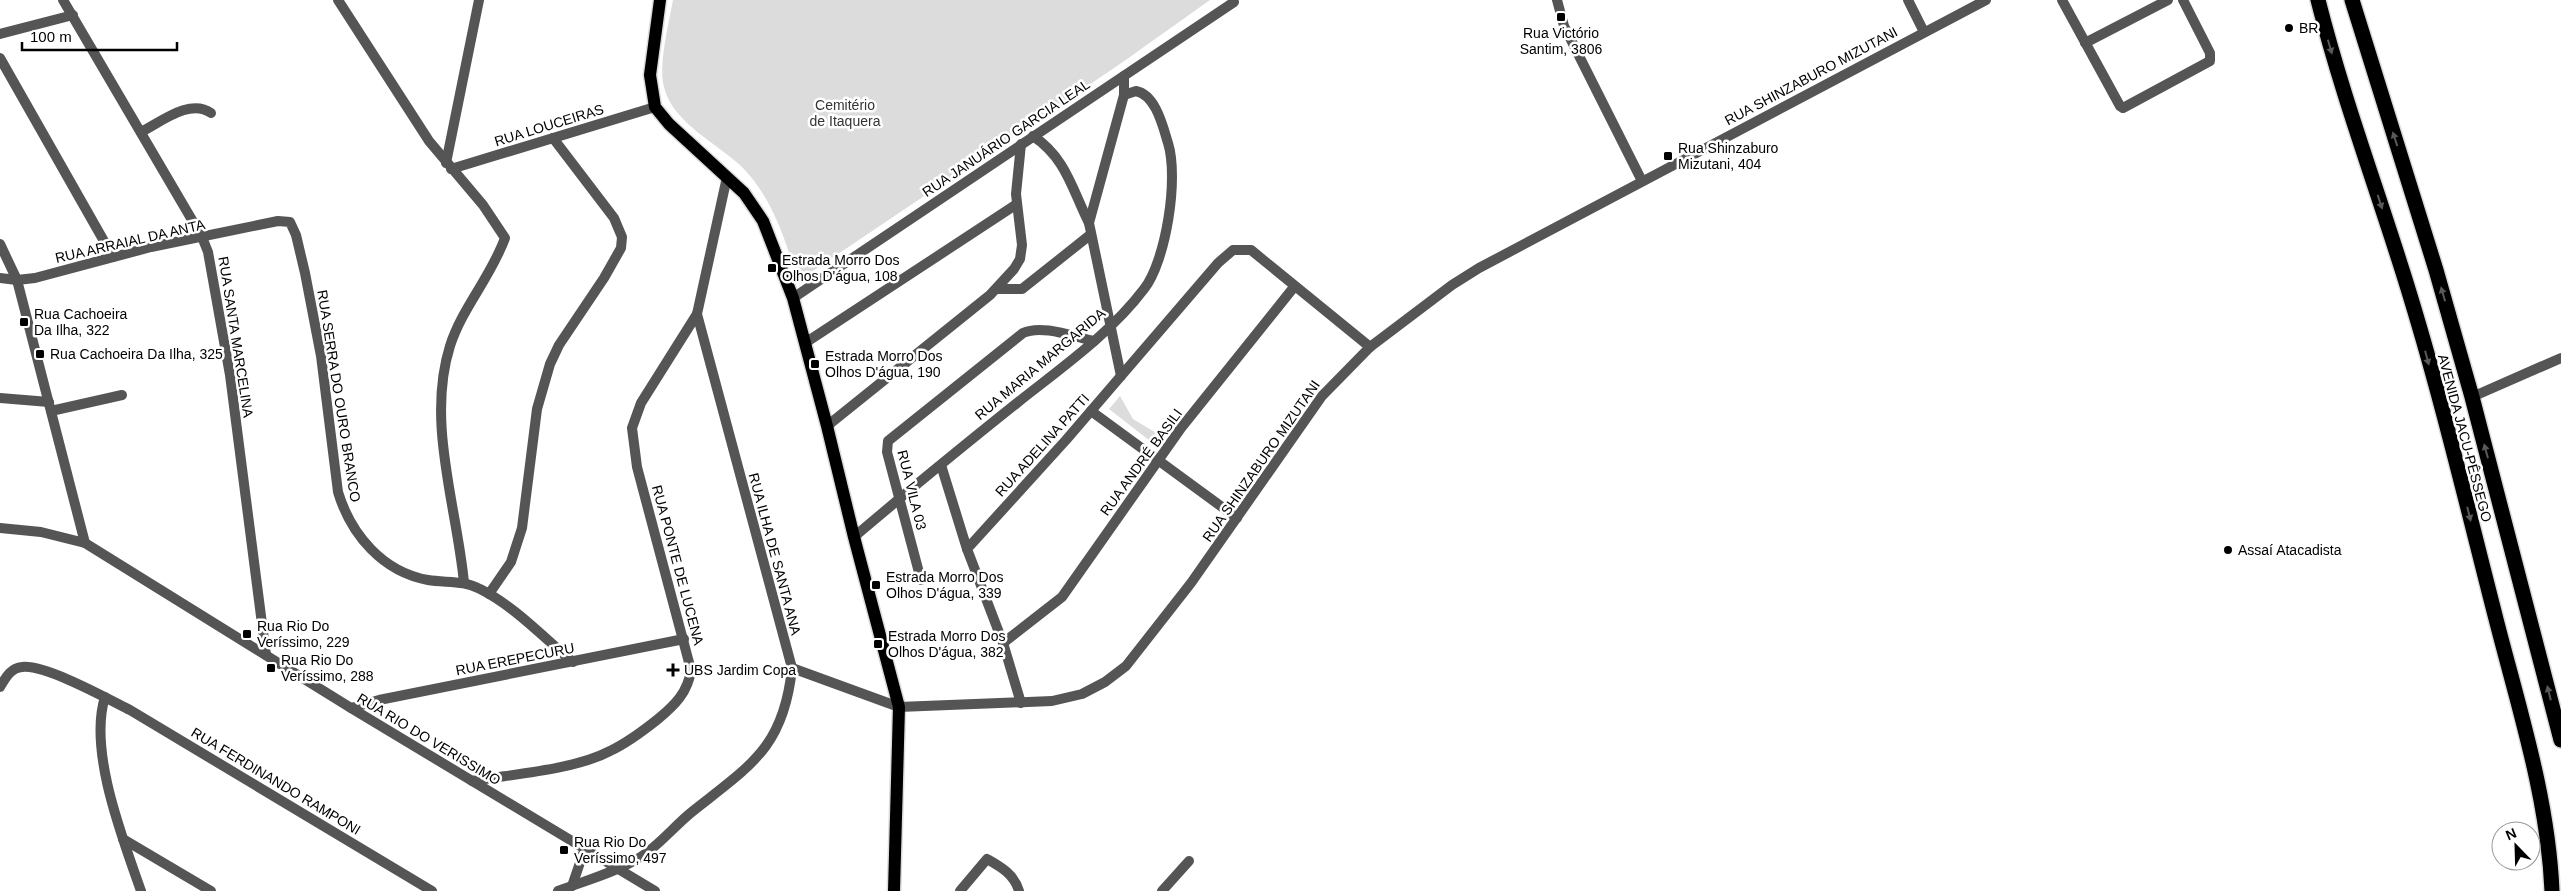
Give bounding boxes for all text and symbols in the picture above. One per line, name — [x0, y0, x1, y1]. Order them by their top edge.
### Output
marker: Rua Victório Santim, 3806 — [1555, 11, 1567, 23]
scale bar — [22, 20, 178, 52]
place label: BR — [2299, 20, 2318, 36]
marker: BR — [2283, 22, 2295, 34]
street label: RUA SHINZABURO MIZUTANI — [1722, 24, 1900, 128]
place label: Rua Victório Santim, 3806 — [1520, 25, 1602, 57]
text: 100 m — [30, 28, 72, 45]
one-way arrow — [2327, 40, 2335, 55]
street label: RUA JANUÁRIO GARCIA LEAL — [919, 76, 1093, 200]
park label: Cemitério de Itaquera — [810, 97, 881, 129]
street label: RUA LOUCEIRAS — [492, 101, 606, 149]
one-way arrow — [2391, 131, 2398, 146]
place label: Rua Shinzaburo Mizutani, 404 — [1678, 140, 1779, 172]
marker: Rua Shinzaburo Mizutani, 404 — [1662, 150, 1674, 162]
one-way arrow — [2376, 195, 2384, 210]
street label: RUA ARRAIAL DA ANTA — [54, 216, 207, 266]
place label: Estrada Morro Dos Olhos D'água, 108 — [782, 252, 899, 284]
street label: RUA SANTA MARCELINA — [215, 255, 257, 419]
marker: Estrada Morro Dos Olhos D'água, 108 — [766, 262, 778, 274]
one-way arrow — [2438, 286, 2446, 301]
street label: RUA SERRA DO OURO BRANCO — [314, 289, 364, 503]
street label: RUA MARIA MARGARIDA — [972, 304, 1109, 423]
place label: Rua Cachoeira Da Ilha, 322 — [34, 306, 128, 338]
marker: Rua Cachoeira Da Ilha, 322 — [18, 316, 30, 328]
place label: Rua Cachoeira Da Ilha, 325 — [50, 346, 223, 362]
marker: Rua Cachoeira Da Ilha, 325 — [34, 348, 46, 360]
place label: Estrada Morro Dos Olhos D'água, 190 — [825, 348, 942, 380]
one-way arrow — [2423, 350, 2431, 365]
street label: AVENIDA JACU-PÊSSEGO — [2435, 352, 2495, 524]
marker: Estrada Morro Dos Olhos D'água, 190 — [809, 358, 821, 370]
street label: RUA SHINZABURO MIZUTANI — [1199, 377, 1323, 545]
street label: RUA ADELINA PATTI — [992, 390, 1092, 500]
street label: RUA ANDRÉ BASILI — [1097, 405, 1185, 519]
one-way arrow — [2482, 443, 2490, 458]
street label: RUA VILA 03 — [894, 448, 930, 532]
street label: RUA ILHA DE SANTA ANA — [746, 471, 805, 637]
street label: RUA PONTE DE LUCENA — [649, 483, 707, 647]
one-way arrow — [2465, 507, 2473, 522]
place label: Assaí Atacadista — [2238, 542, 2342, 558]
marker: Assaí Atacadista — [2222, 544, 2234, 556]
place label: Estrada Morro Dos Olhos D'água, 339 — [886, 569, 1003, 601]
marker: Estrada Morro Dos Olhos D'água, 339 — [870, 579, 882, 591]
place label: Rua Rio Do Veríssimo, 229 — [257, 618, 350, 650]
marker: Rua Rio Do Veríssimo, 229 — [241, 628, 253, 640]
place label: Estrada Morro Dos Olhos D'água, 382 — [888, 628, 1005, 660]
marker: Estrada Morro Dos Olhos D'água, 382 — [872, 638, 884, 650]
street label: RUA EREPECURU — [454, 640, 576, 678]
place label: Rua Rio Do Veríssimo, 288 — [281, 652, 374, 684]
marker: Rua Rio Do Veríssimo, 288 — [265, 662, 277, 674]
place label: UBS Jardim Copa — [684, 662, 796, 678]
marker: UBS Jardim Copa — [666, 663, 680, 677]
one-way arrow — [2545, 685, 2553, 700]
street label: RUA RIO DO VERISSIMO — [355, 690, 504, 788]
street label: RUA FERDINANDO RAMPONI — [189, 724, 363, 838]
north arrow — [2491, 821, 2541, 871]
text: N — [2503, 825, 2519, 843]
place label: Rua Rio Do Veríssimo, 497 — [574, 834, 667, 866]
marker: Rua Rio Do Veríssimo, 497 — [558, 844, 570, 856]

